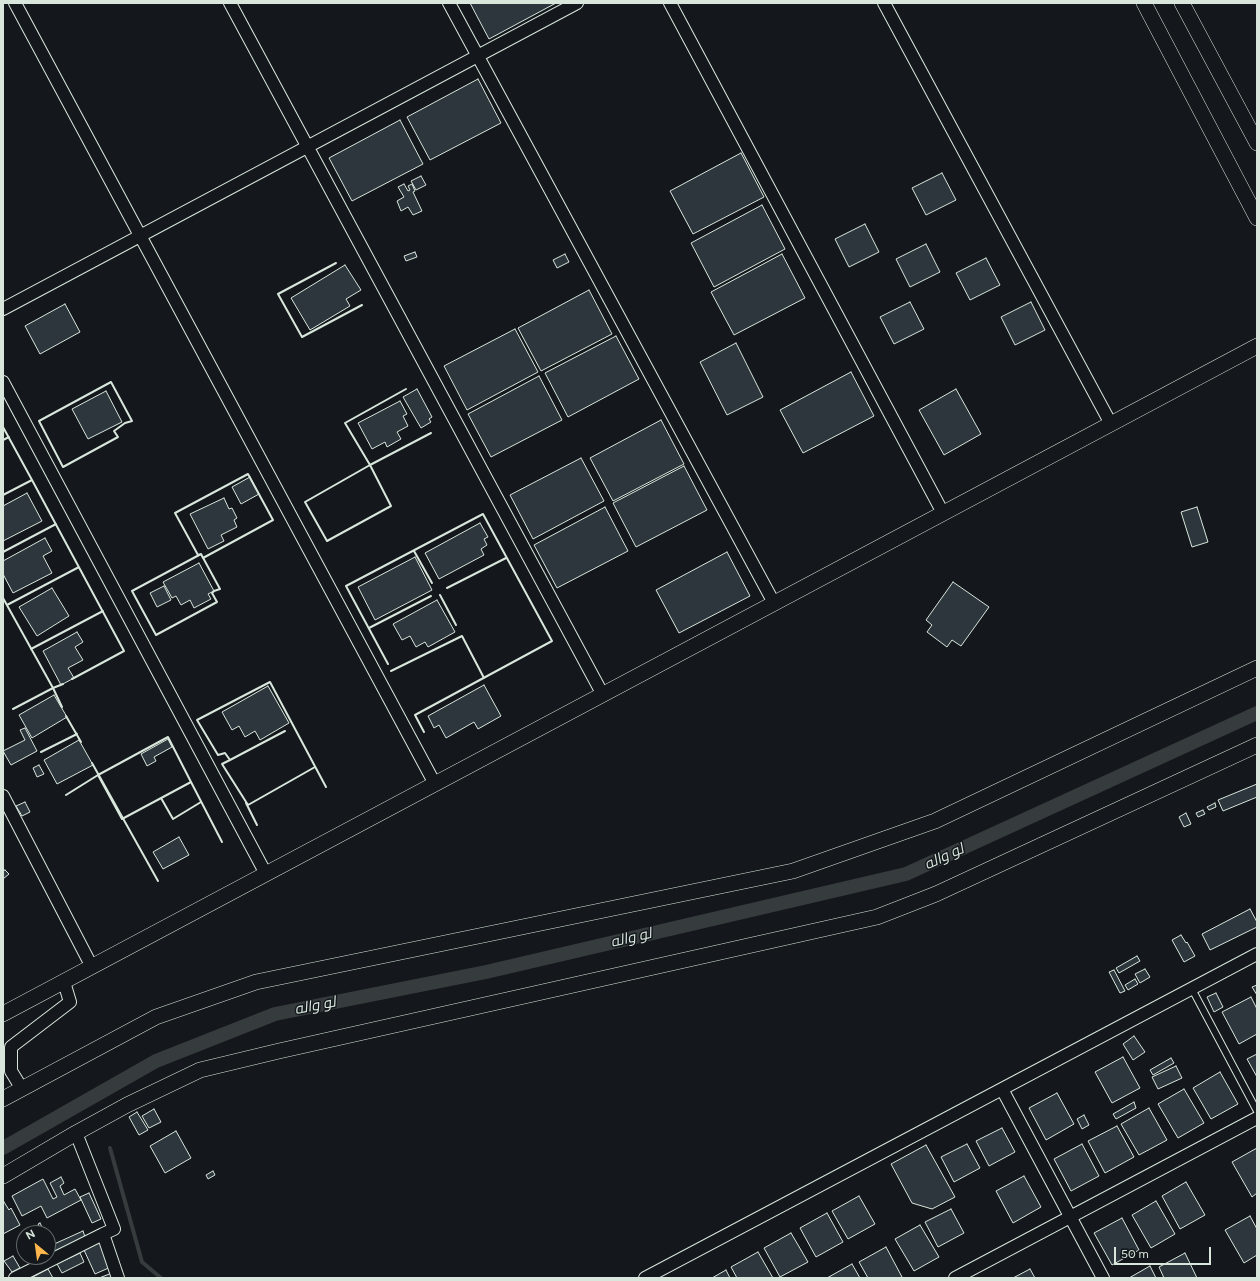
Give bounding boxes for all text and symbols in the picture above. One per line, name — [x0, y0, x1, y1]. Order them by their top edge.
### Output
water label: لو واله — [921, 840, 967, 874]
water label: لو واله — [609, 925, 653, 951]
water label: لو واله — [293, 993, 337, 1019]
north arrow — [16, 1225, 56, 1265]
text: N — [24, 1227, 37, 1243]
scale bar — [1116, 1239, 1213, 1265]
text: 50 m — [1121, 1247, 1149, 1261]

